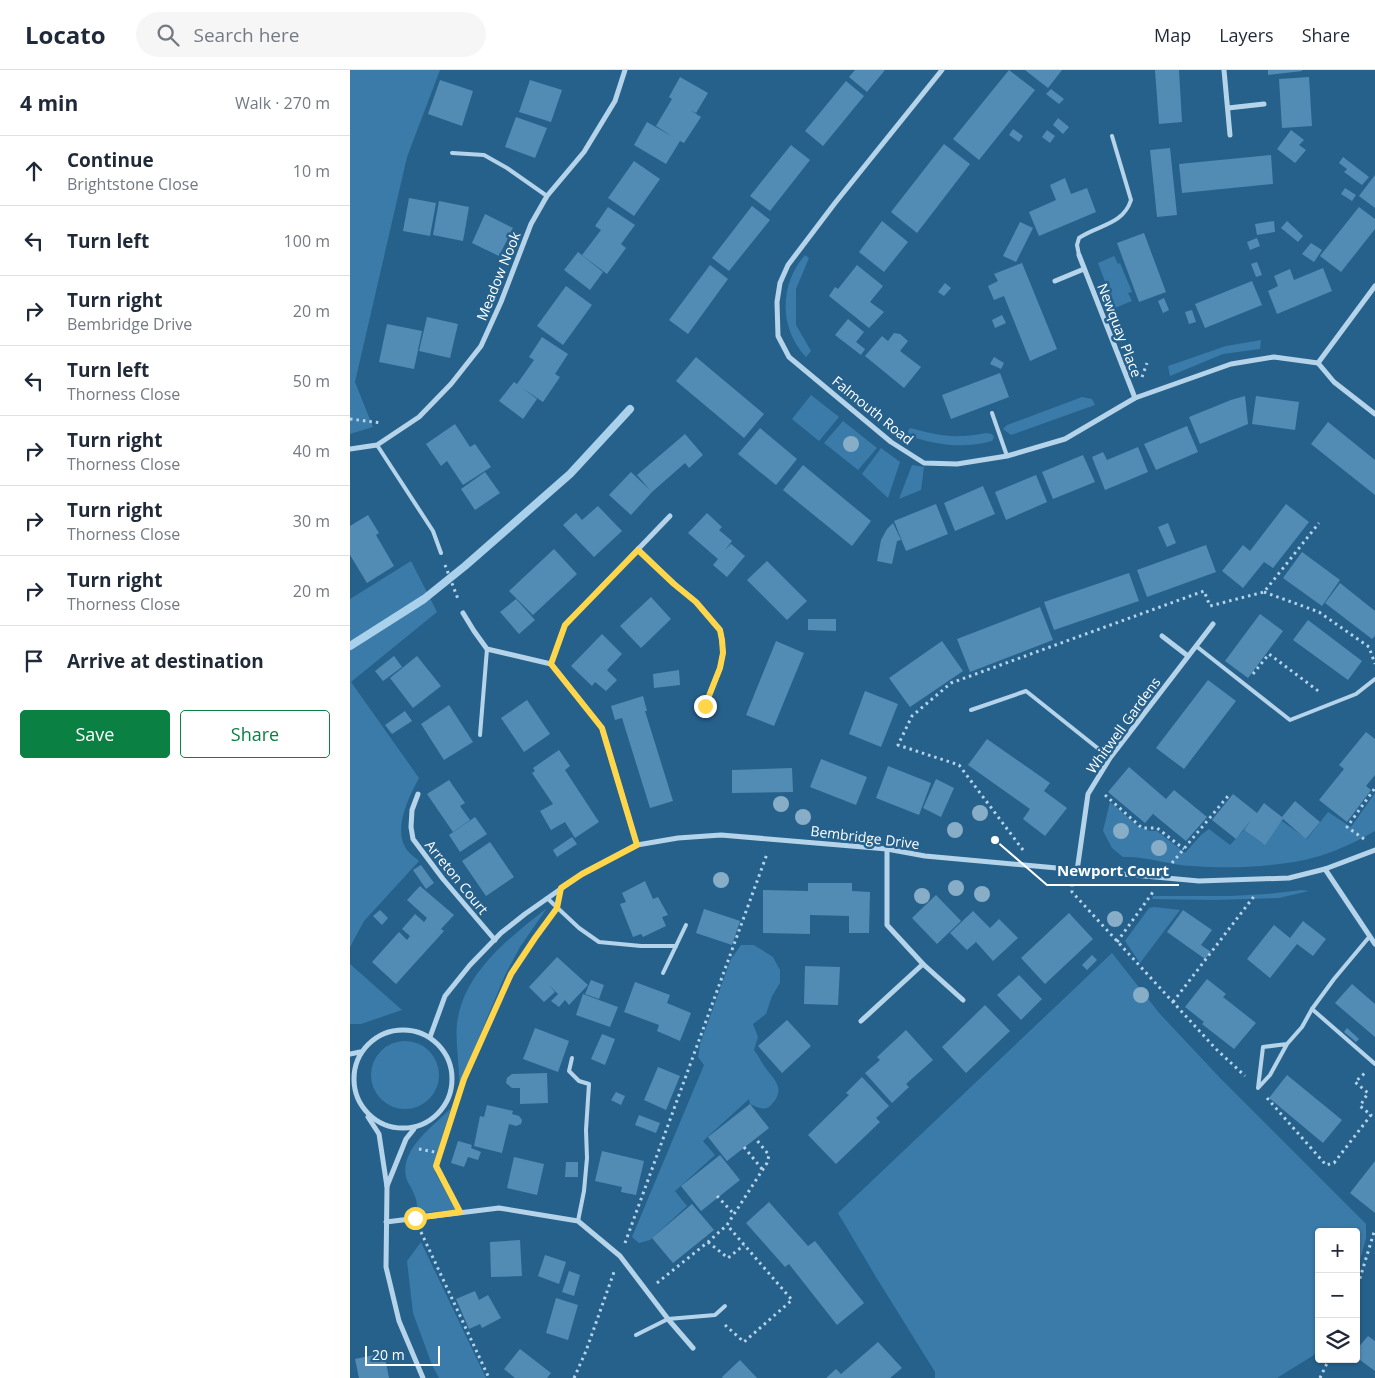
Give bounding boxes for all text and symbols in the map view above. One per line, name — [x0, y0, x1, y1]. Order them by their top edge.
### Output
search box — [136, 12, 486, 57]
text: Locato — [25, 18, 106, 51]
icon: search — [154, 21, 182, 49]
text: Search here — [194, 22, 299, 48]
text: Map — [1154, 23, 1191, 47]
text: Layers — [1219, 23, 1274, 47]
text: Share — [1302, 23, 1350, 47]
text: 4 min — [20, 89, 78, 117]
text: Walk · 270 m — [235, 92, 330, 114]
text: Continue — [67, 147, 154, 173]
icon: ahead — [20, 157, 48, 185]
text: 10 m — [293, 160, 330, 182]
text: Brightstone Close — [67, 173, 198, 195]
icon: left — [20, 227, 48, 255]
text: Turn left — [67, 228, 149, 254]
street label: Meadow Nook — [472, 228, 525, 323]
text: 100 m — [284, 230, 330, 252]
street label: Newquay Place — [1093, 280, 1147, 380]
text: Turn right — [67, 287, 162, 313]
icon: right — [20, 297, 48, 325]
text: 20 m — [293, 300, 330, 322]
text: Bembridge Drive — [67, 313, 192, 335]
text: Turn left — [67, 357, 149, 383]
icon: left — [20, 367, 48, 395]
text: 50 m — [293, 370, 330, 392]
street label: Falmouth Road — [828, 371, 918, 449]
text: Thorness Close — [67, 383, 180, 405]
text: Turn right — [67, 427, 162, 453]
icon: right — [20, 437, 48, 465]
text: 40 m — [293, 440, 330, 462]
text: Thorness Close — [67, 453, 180, 475]
text: Turn right — [67, 497, 162, 523]
icon: right — [20, 507, 48, 535]
text: 30 m — [293, 510, 330, 532]
text: Thorness Close — [67, 523, 180, 545]
text: Turn right — [67, 567, 162, 593]
icon: right — [20, 577, 48, 605]
text: 20 m — [293, 580, 330, 602]
text: Thorness Close — [67, 593, 180, 615]
icon: arrive — [20, 647, 48, 675]
text: Arrive at destination — [67, 648, 264, 674]
street label: Whitwell Gardens — [1082, 673, 1165, 777]
route end — [694, 695, 717, 718]
button: Save — [20, 710, 170, 758]
button: Share — [180, 710, 330, 758]
street label: Bembridge Drive — [809, 821, 921, 853]
street label: Arreton Court — [421, 836, 493, 918]
callout: Newport Court — [1047, 855, 1179, 885]
text: Newport Court — [1057, 860, 1169, 880]
route start — [404, 1207, 427, 1230]
map controls — [1315, 1228, 1360, 1363]
button: + — [1315, 1228, 1360, 1273]
button: − — [1315, 1273, 1360, 1318]
button: layers — [1315, 1318, 1360, 1363]
scale bar — [365, 1343, 440, 1366]
text: 20 m — [372, 1345, 405, 1364]

